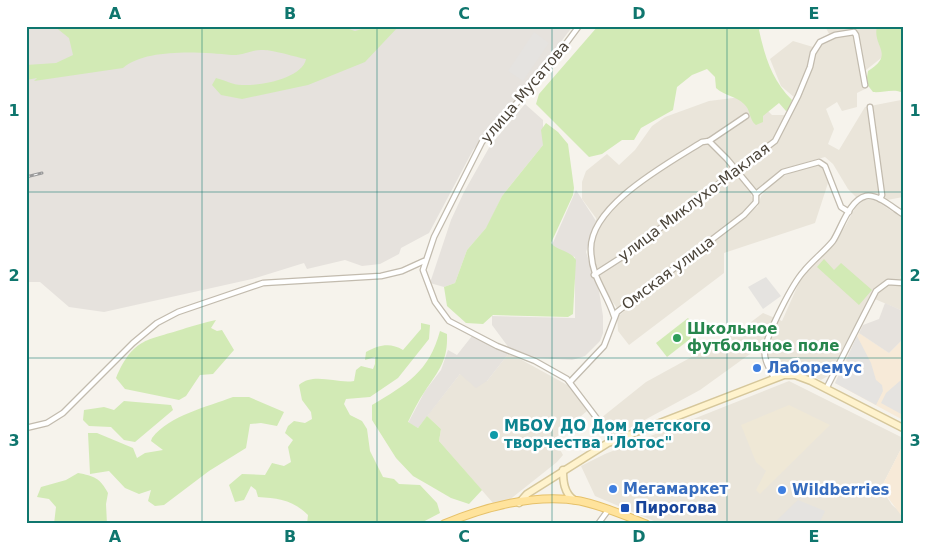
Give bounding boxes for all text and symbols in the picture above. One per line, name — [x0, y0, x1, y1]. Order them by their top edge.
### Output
text: A — [109, 4, 122, 23]
text: B — [284, 4, 296, 23]
text: C — [458, 4, 470, 23]
text: D — [632, 4, 646, 23]
text: E — [809, 4, 819, 23]
street label: улица Мусатова — [477, 37, 573, 147]
text: 1 — [8, 101, 20, 120]
text: 1 — [909, 101, 921, 120]
street label: улица Миклухо-Маклая — [615, 139, 773, 265]
street label: Омская улица — [618, 232, 718, 314]
text: 2 — [8, 266, 20, 285]
text: 2 — [909, 266, 921, 285]
place label: Школьное футбольное поле — [687, 320, 840, 355]
marker: Школьное футбольное поле — [671, 332, 683, 344]
place label: Лаборемус — [767, 359, 862, 377]
marker: Лаборемус — [751, 362, 763, 374]
place label: МБОУ ДО Дом детского творчества "Лотос" — [504, 417, 711, 452]
marker: МБОУ ДО Дом детского творчества "Лотос" — [488, 429, 500, 441]
text: 3 — [8, 431, 20, 450]
text: 3 — [909, 431, 921, 450]
place label: Мегамаркет — [623, 480, 729, 498]
place label: Wildberries — [792, 481, 890, 499]
marker: Мегамаркет — [607, 483, 619, 495]
marker: Wildberries — [776, 484, 788, 496]
place label: Пирогова — [635, 499, 717, 517]
marker: Пирогова — [619, 502, 631, 514]
text: A — [109, 527, 122, 546]
text: B — [284, 527, 296, 546]
text: C — [458, 527, 470, 546]
text: D — [632, 527, 646, 546]
text: E — [809, 527, 819, 546]

